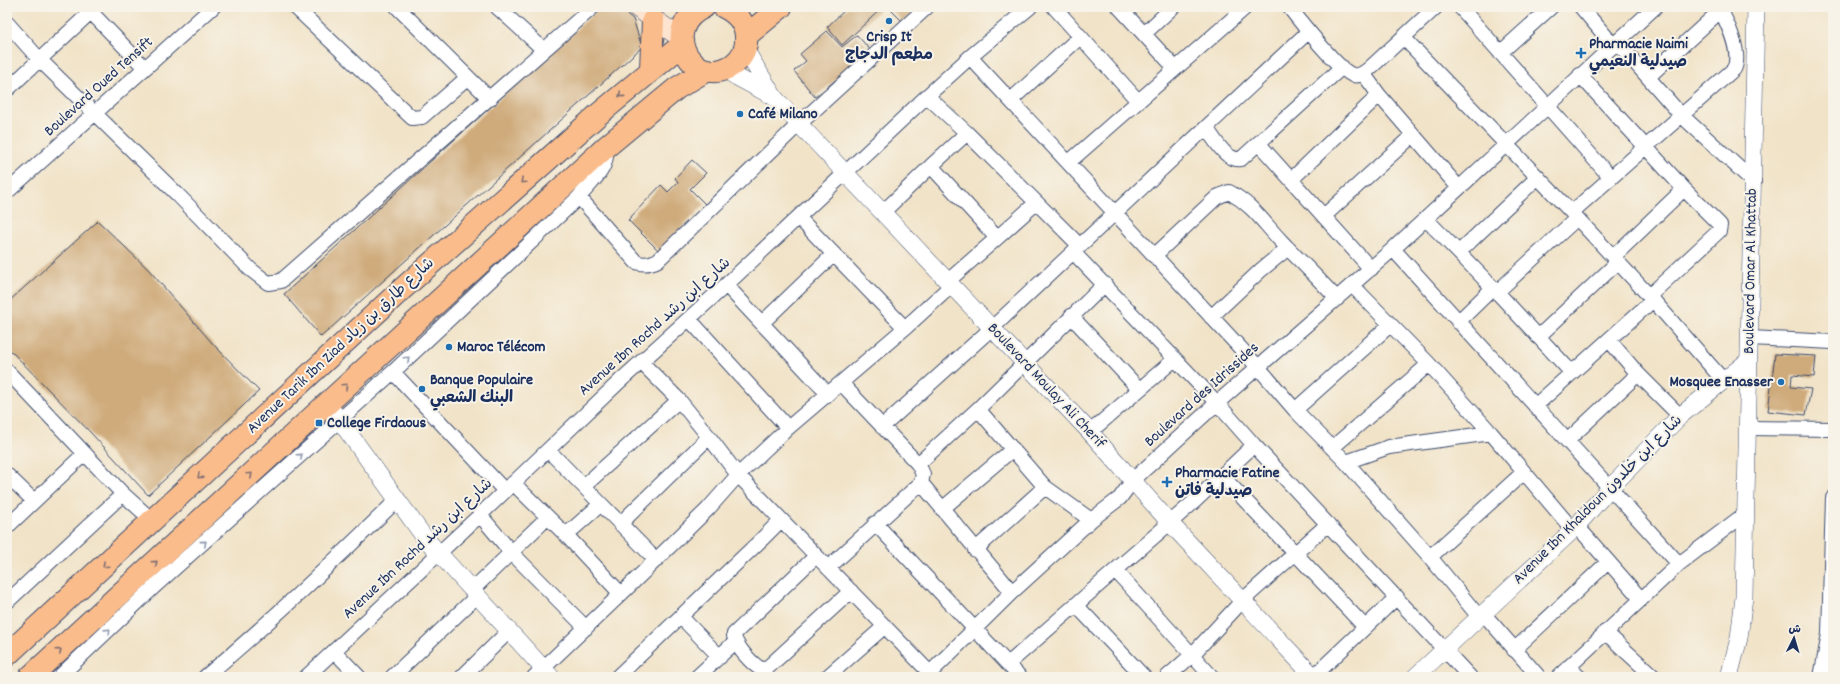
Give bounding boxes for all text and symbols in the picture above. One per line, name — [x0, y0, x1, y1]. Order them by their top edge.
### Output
marker: Crisp It مطعم الدجاج — [884, 16, 894, 26]
place label: Crisp It مطعم الدجاج — [845, 26, 933, 67]
street label: Boulevard Oued Tensift — [39, 32, 159, 142]
place label: Pharmacie Naimi صيدلية النعيمي — [1589, 33, 1688, 75]
marker: Pharmacie Naimi صيدلية النعيمي — [1576, 48, 1586, 58]
one-way arrow — [618, 90, 626, 97]
place label: Café Milano — [748, 103, 818, 126]
marker: Café Milano — [735, 109, 745, 119]
one-way arrow — [521, 176, 528, 183]
street label: Boulevard Omar Al Khattab — [1738, 188, 1764, 354]
street label: Avenue Tarik Ibn Ziad شارع طارق بن زياد — [242, 252, 440, 440]
street label: Avenue Ibn Rochd شارع ابن رشد — [574, 252, 736, 402]
street label: Boulevard Moulay Ali Cherif — [982, 318, 1111, 454]
place label: Maroc Télécom — [457, 336, 546, 359]
street label: Boulevard des Idrissides — [1139, 337, 1265, 453]
marker: Maroc Télécom — [444, 342, 454, 352]
one-way arrow — [402, 356, 410, 364]
place label: Banque Populaire البنك الشعبي — [430, 369, 533, 411]
place label: Mosquee Enasser — [1669, 371, 1774, 394]
marker: Mosquee Enasser — [1776, 377, 1786, 387]
one-way arrow — [340, 383, 348, 391]
marker: Banque Populaire البنك الشعبي — [417, 384, 427, 394]
street label: Avenue Ibn Khaldoun شارع ابن خلدون — [1508, 410, 1688, 590]
place label: College Firdaous — [327, 412, 426, 435]
marker: College Firdaous — [314, 418, 324, 428]
one-way arrow — [296, 454, 303, 461]
place label: Pharmacie Fatine صيدلية فاتن — [1175, 462, 1280, 503]
one-way arrow — [197, 472, 205, 479]
one-way arrow — [245, 472, 253, 480]
street label: Avenue Ibn Rochd شارع ابن رشد — [338, 473, 498, 625]
marker: Pharmacie Fatine صيدلية فاتن — [1162, 477, 1172, 487]
one-way arrow — [199, 541, 206, 548]
one-way arrow — [102, 560, 110, 568]
one-way arrow — [150, 560, 158, 568]
north arrow — [1774, 618, 1814, 658]
text: ش — [1788, 622, 1801, 639]
one-way arrow — [103, 628, 111, 636]
one-way arrow — [54, 648, 62, 655]

